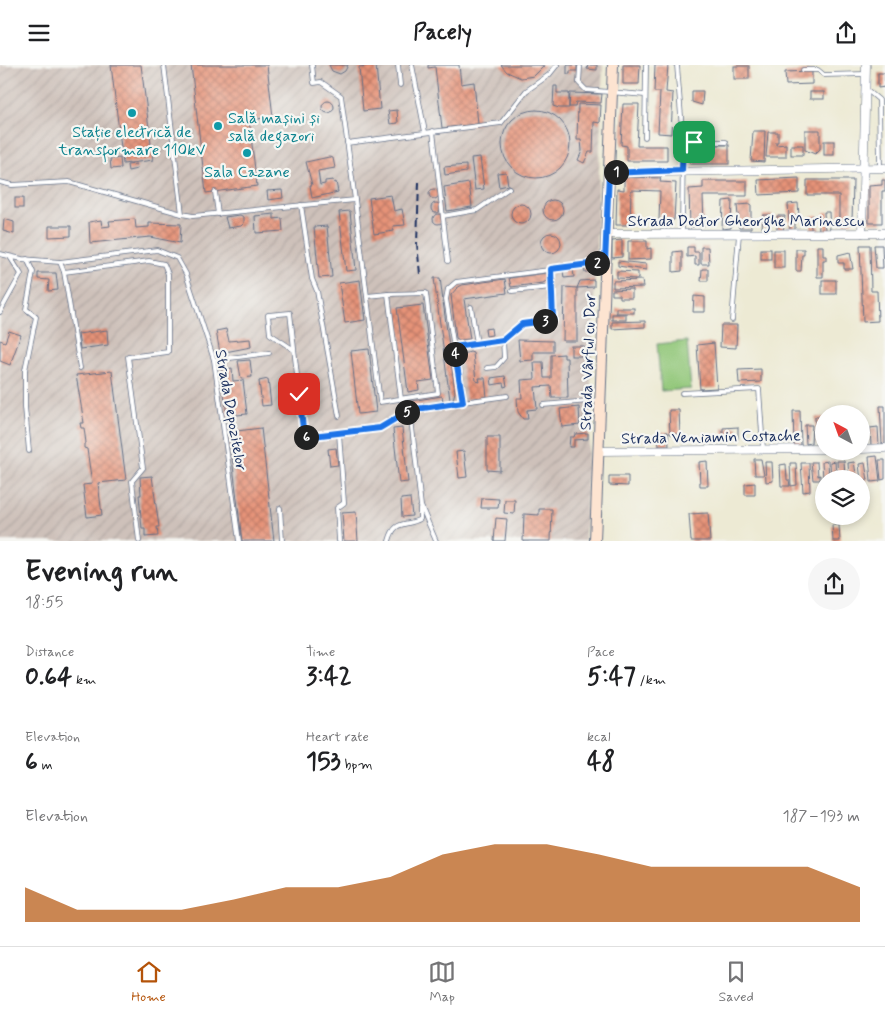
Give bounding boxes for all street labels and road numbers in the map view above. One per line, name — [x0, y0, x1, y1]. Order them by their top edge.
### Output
street label: Strada Doctor Gheorghe Marinescu — [628, 211, 864, 233]
street label: Strada Vârful cu Dor — [576, 293, 601, 431]
street label: Strada Depozitelor — [210, 348, 252, 473]
street label: Strada Veniamin Costache — [621, 425, 801, 450]

